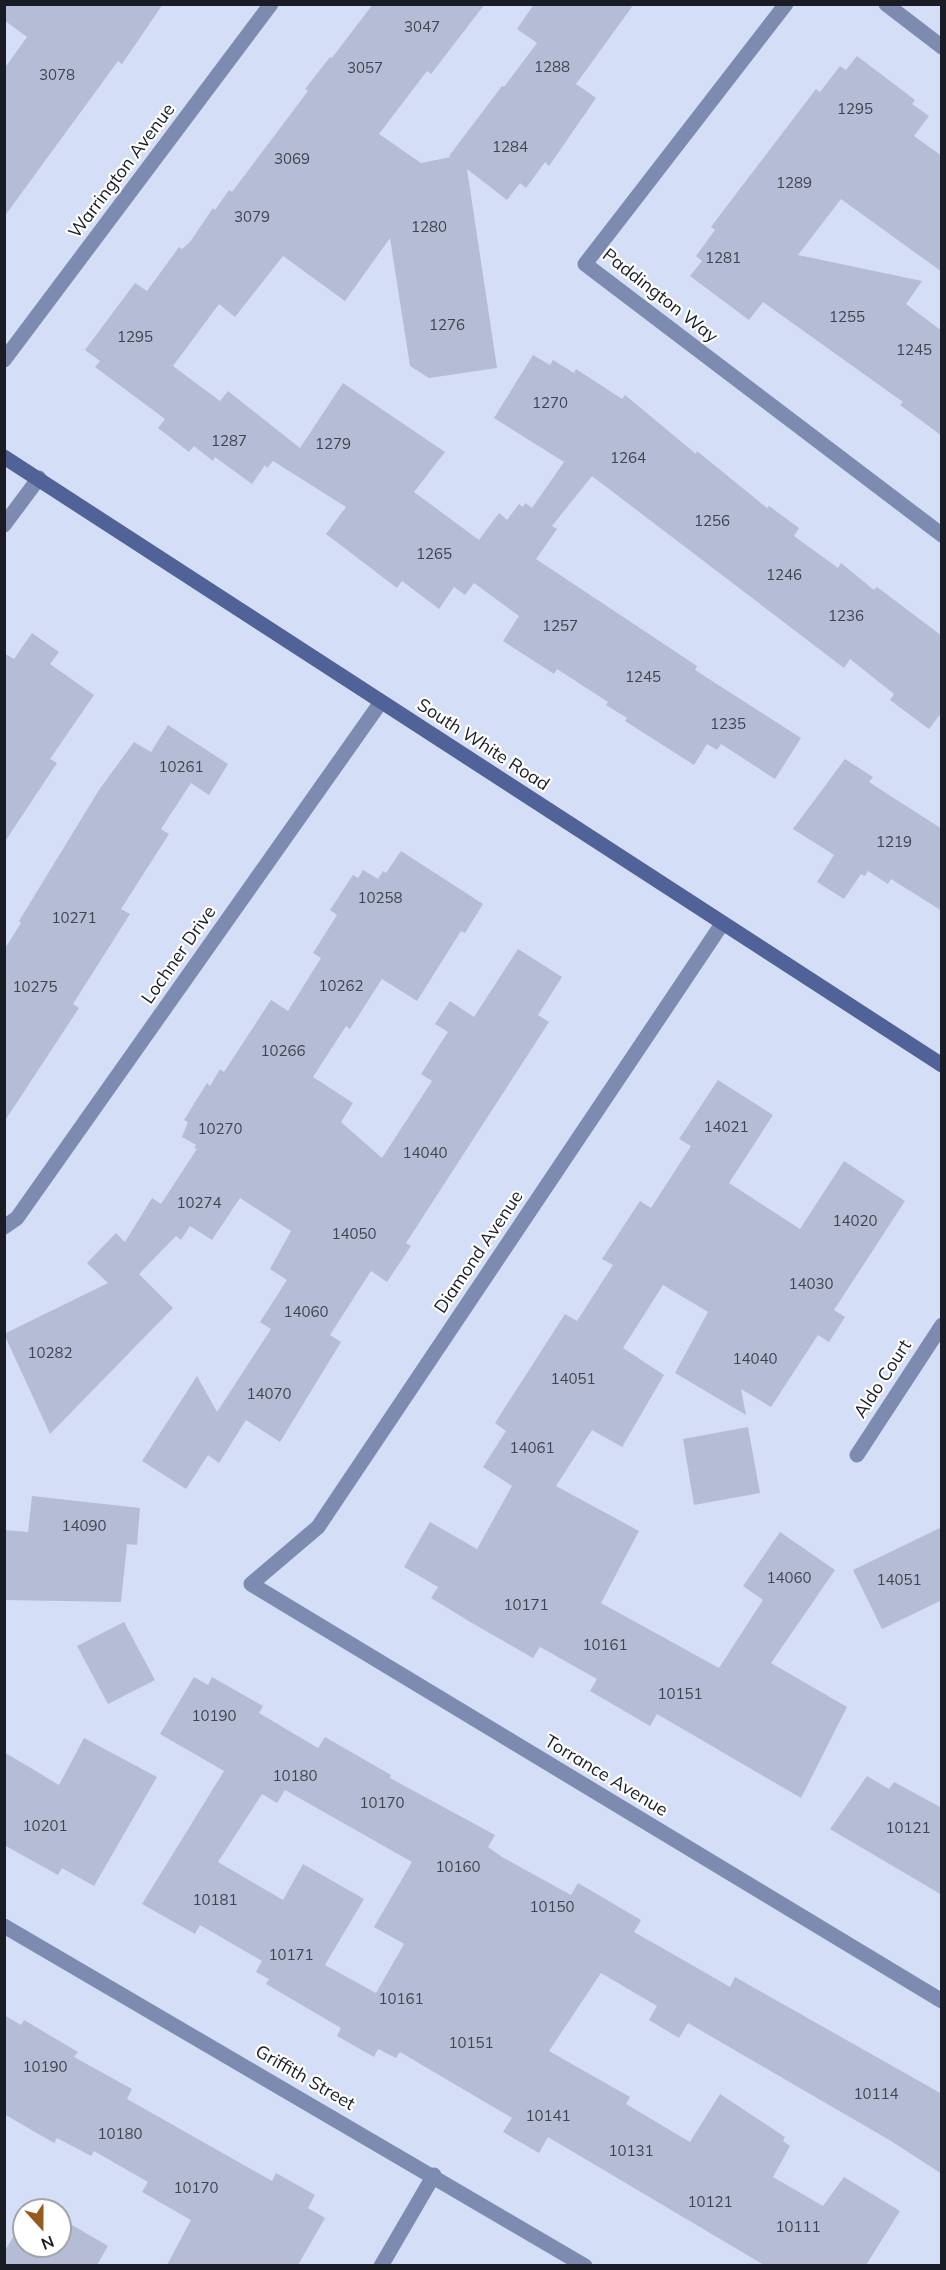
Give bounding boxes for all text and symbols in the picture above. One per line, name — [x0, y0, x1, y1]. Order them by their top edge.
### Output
house number: 3047 — [404, 18, 440, 36]
house number: 1288 — [534, 58, 570, 76]
house number: 3057 — [347, 59, 383, 77]
house number: 3078 — [39, 66, 75, 84]
street label: Warrington Avenue — [64, 99, 180, 243]
house number: 1295 — [837, 100, 873, 118]
house number: 1284 — [492, 138, 528, 156]
house number: 3069 — [274, 150, 310, 168]
house number: 1289 — [776, 174, 812, 192]
house number: 3079 — [234, 208, 270, 226]
house number: 1280 — [411, 218, 447, 236]
street label: Paddington Way — [598, 244, 722, 348]
house number: 1281 — [705, 249, 741, 267]
house number: 1255 — [829, 308, 865, 326]
house number: 1276 — [429, 316, 465, 334]
house number: 1295 — [117, 328, 153, 346]
house number: 1245 — [896, 341, 932, 359]
house number: 1270 — [532, 394, 568, 412]
house number: 1287 — [211, 432, 247, 450]
house number: 1279 — [315, 435, 351, 453]
house number: 1264 — [610, 449, 646, 467]
house number: 1256 — [694, 512, 730, 530]
house number: 1265 — [416, 545, 452, 563]
house number: 1246 — [766, 566, 802, 584]
house number: 1236 — [828, 607, 864, 625]
house number: 1257 — [542, 617, 578, 635]
house number: 1245 — [625, 668, 661, 686]
street label: South White Road — [413, 694, 553, 796]
house number: 1235 — [710, 715, 746, 733]
house number: 10261 — [159, 758, 203, 776]
house number: 1219 — [876, 833, 912, 851]
house number: 10258 — [358, 889, 402, 907]
street label: Lochner Drive — [137, 902, 221, 1008]
house number: 10271 — [52, 909, 96, 927]
house number: 10262 — [319, 977, 363, 995]
house number: 10275 — [13, 978, 57, 996]
house number: 10266 — [261, 1042, 305, 1060]
house number: 14021 — [704, 1118, 748, 1136]
house number: 10270 — [198, 1120, 242, 1138]
house number: 14040 — [403, 1144, 447, 1162]
street label: Diamond Avenue — [430, 1187, 528, 1317]
house number: 10274 — [177, 1194, 221, 1212]
house number: 14020 — [833, 1212, 877, 1230]
house number: 14050 — [332, 1225, 376, 1243]
house number: 14030 — [789, 1275, 833, 1293]
house number: 14060 — [284, 1303, 328, 1321]
street label: Aldo Court — [850, 1336, 916, 1422]
house number: 10282 — [28, 1344, 72, 1362]
house number: 14040 — [733, 1350, 777, 1368]
house number: 14051 — [551, 1370, 595, 1388]
house number: 14070 — [247, 1385, 291, 1403]
house number: 14061 — [510, 1439, 554, 1457]
house number: 14090 — [62, 1517, 106, 1535]
house number: 14060 — [767, 1569, 811, 1587]
house number: 14051 — [877, 1571, 921, 1589]
house number: 10171 — [504, 1596, 548, 1614]
house number: 10161 — [583, 1636, 627, 1654]
house number: 10151 — [658, 1685, 702, 1703]
house number: 10190 — [192, 1707, 236, 1725]
street label: Torrance Avenue — [540, 1731, 672, 1821]
house number: 10180 — [273, 1767, 317, 1785]
house number: 10170 — [360, 1794, 404, 1812]
house number: 10201 — [23, 1817, 67, 1835]
house number: 10121 — [886, 1819, 930, 1837]
house number: 10160 — [436, 1858, 480, 1876]
house number: 10181 — [193, 1891, 237, 1909]
house number: 10150 — [530, 1898, 574, 1916]
house number: 10171 — [269, 1946, 313, 1964]
house number: 10161 — [379, 1990, 423, 2008]
house number: 10151 — [449, 2034, 493, 2052]
street label: Griffith Street — [251, 2041, 359, 2115]
house number: 10190 — [23, 2058, 67, 2076]
house number: 10114 — [854, 2085, 898, 2103]
house number: 10141 — [526, 2107, 570, 2125]
house number: 10180 — [98, 2125, 142, 2143]
house number: 10131 — [609, 2142, 653, 2160]
house number: 10170 — [174, 2179, 218, 2197]
house number: 10121 — [688, 2193, 732, 2211]
north arrow — [12, 2198, 72, 2258]
house number: 10111 — [776, 2218, 820, 2236]
text: N — [39, 2231, 57, 2254]

